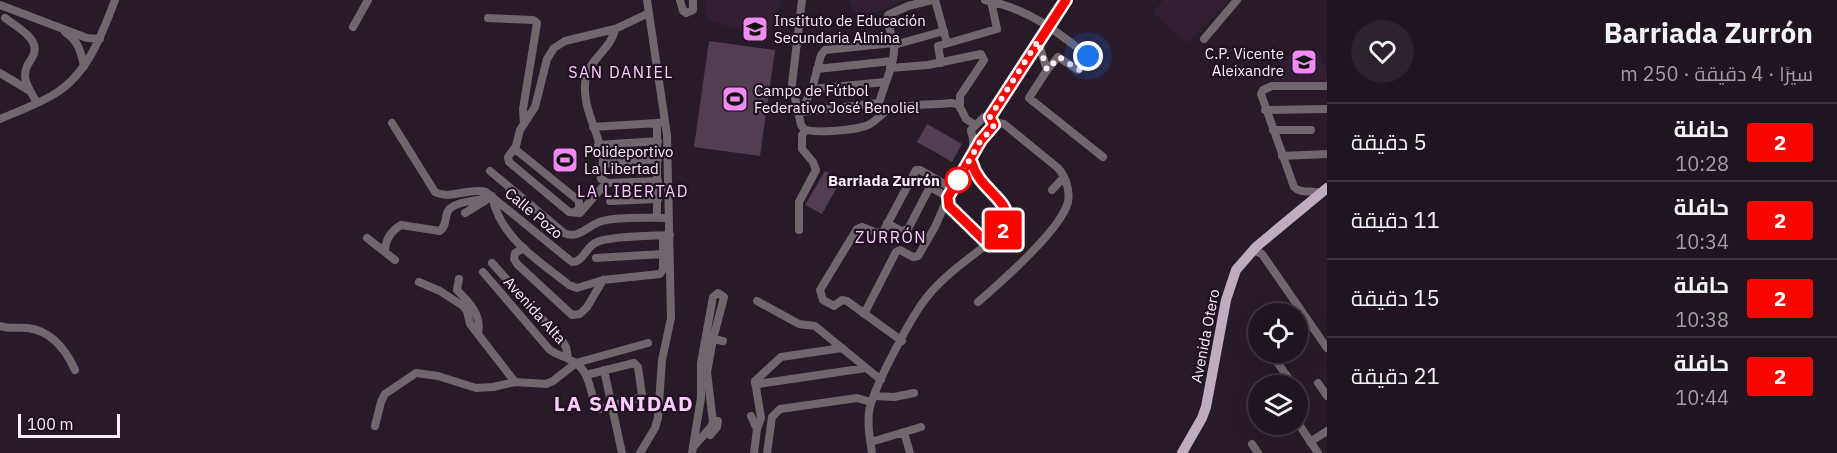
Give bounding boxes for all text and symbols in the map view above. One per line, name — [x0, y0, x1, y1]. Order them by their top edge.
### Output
place label: Instituto de Educación Secundaria Almina — [774, 11, 926, 47]
school or university icon: Instituto de Educación Secundaria Almina — [740, 14, 770, 44]
text: Barriada Zurrón — [1604, 14, 1813, 51]
button: heart — [1351, 20, 1414, 83]
your location — [1073, 41, 1103, 71]
place label: C.P. Vicente Aleixandre — [1205, 44, 1284, 80]
school or university icon: C.P. Vicente Aleixandre — [1289, 47, 1319, 77]
text: سيرًا · 4 دقيقة · 250 m — [1620, 60, 1813, 87]
district label: SAN DANIEL — [568, 62, 674, 82]
place label: Campo de Fútbol Federativo José Benoliel — [754, 81, 919, 117]
sports icon: Campo de Fútbol Federativo José Benoliel — [720, 84, 750, 114]
text: حافلة — [1674, 114, 1729, 143]
text: 5 دقيقة — [1351, 127, 1427, 156]
text: 2 — [1774, 128, 1786, 156]
place label: Polideportivo La Libertad — [584, 142, 673, 178]
sports icon: Polideportivo La Libertad — [550, 145, 580, 175]
text: 10:28 — [1675, 150, 1729, 177]
marker: Barriada Zurrón — [945, 167, 971, 193]
place label: Barriada Zurrón — [828, 171, 940, 190]
district label: LA LIBERTAD — [577, 181, 689, 201]
street label: Calle Pozo — [501, 183, 567, 243]
text: حافلة — [1674, 192, 1729, 221]
text: 11 دقيقة — [1351, 205, 1440, 234]
text: 2 — [1774, 206, 1786, 234]
line badge: 2 — [984, 210, 1022, 250]
text: 2 — [997, 216, 1009, 244]
district label: ZURRÓN — [855, 226, 927, 247]
text: 10:34 — [1675, 228, 1729, 255]
text: حافلة — [1674, 270, 1729, 299]
street label: Avenida Alta — [500, 272, 570, 348]
text: 15 دقيقة — [1351, 283, 1440, 312]
text: 2 — [1774, 284, 1786, 312]
street label: Avenida Otero — [1187, 287, 1223, 385]
map controls — [1248, 303, 1308, 435]
button: locate — [1248, 303, 1308, 363]
text: 10:38 — [1675, 306, 1729, 333]
text: حافلة — [1674, 348, 1729, 377]
text: 21 دقيقة — [1351, 361, 1440, 390]
text: 2 — [1774, 362, 1786, 390]
button: layers — [1248, 375, 1308, 435]
text: 10:44 — [1675, 384, 1729, 411]
district label: LA SANIDAD — [554, 389, 694, 417]
scale bar — [18, 411, 120, 438]
text: 100 m — [27, 414, 74, 434]

